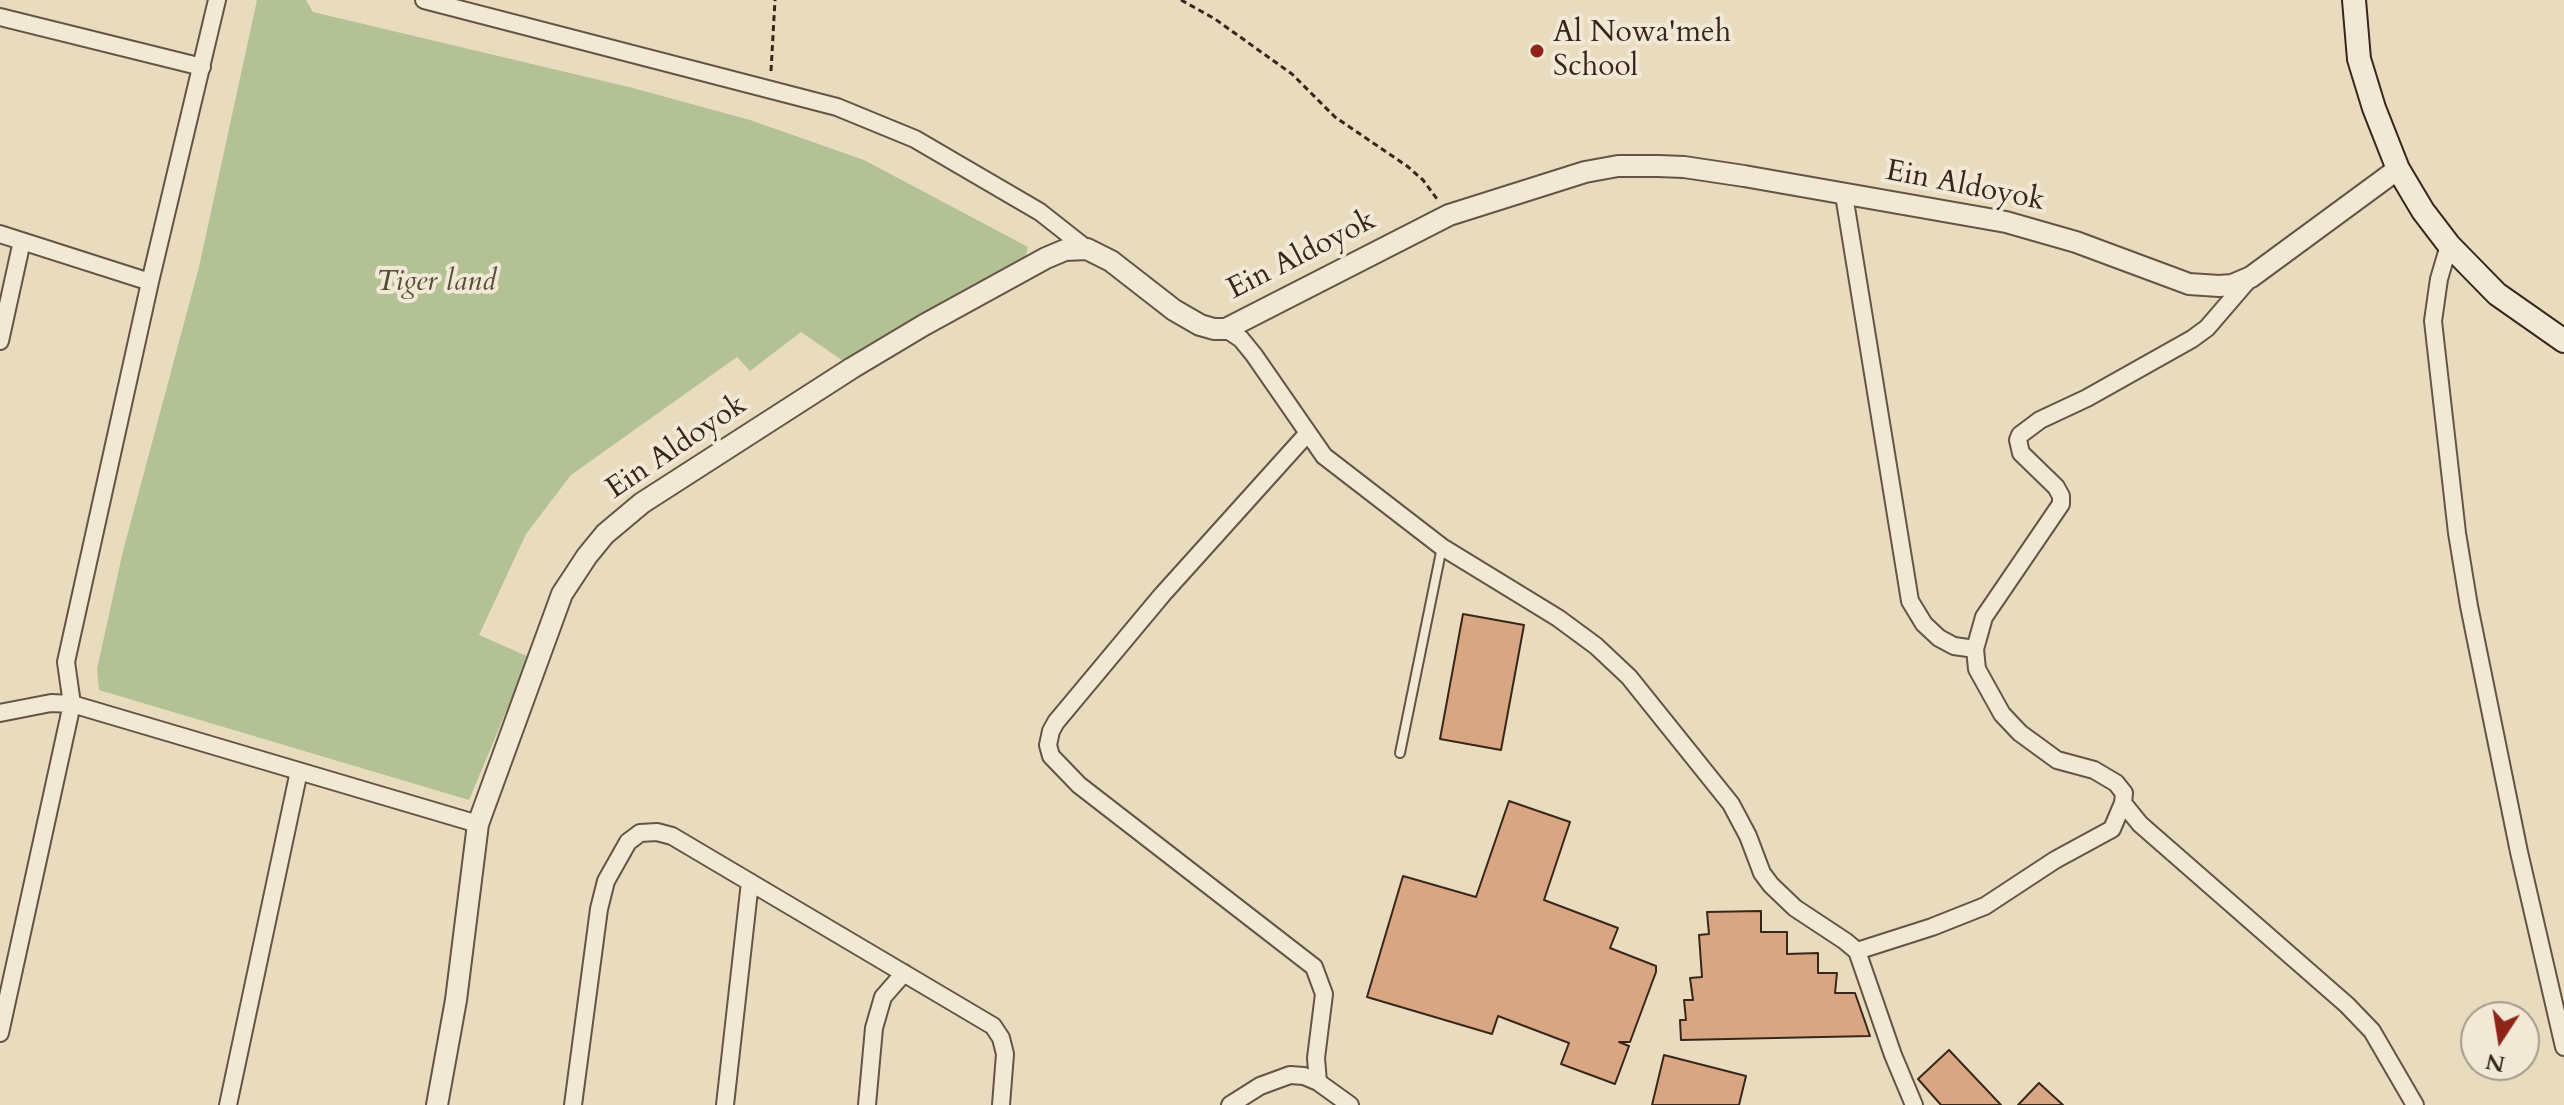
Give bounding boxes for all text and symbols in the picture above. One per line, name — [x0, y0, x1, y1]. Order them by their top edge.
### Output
place label: Al Nowa'meh School — [1553, 16, 1731, 86]
marker: Al Nowa'meh School — [1528, 42, 1546, 60]
street label: Ein Aldoyok — [1882, 154, 2048, 220]
street label: Ein Aldoyok — [1222, 203, 1382, 309]
park label: Tiger land — [376, 265, 496, 301]
street label: Ein Aldoyok — [600, 388, 754, 508]
north arrow — [2460, 1001, 2540, 1081]
text: N — [2483, 1046, 2508, 1079]

